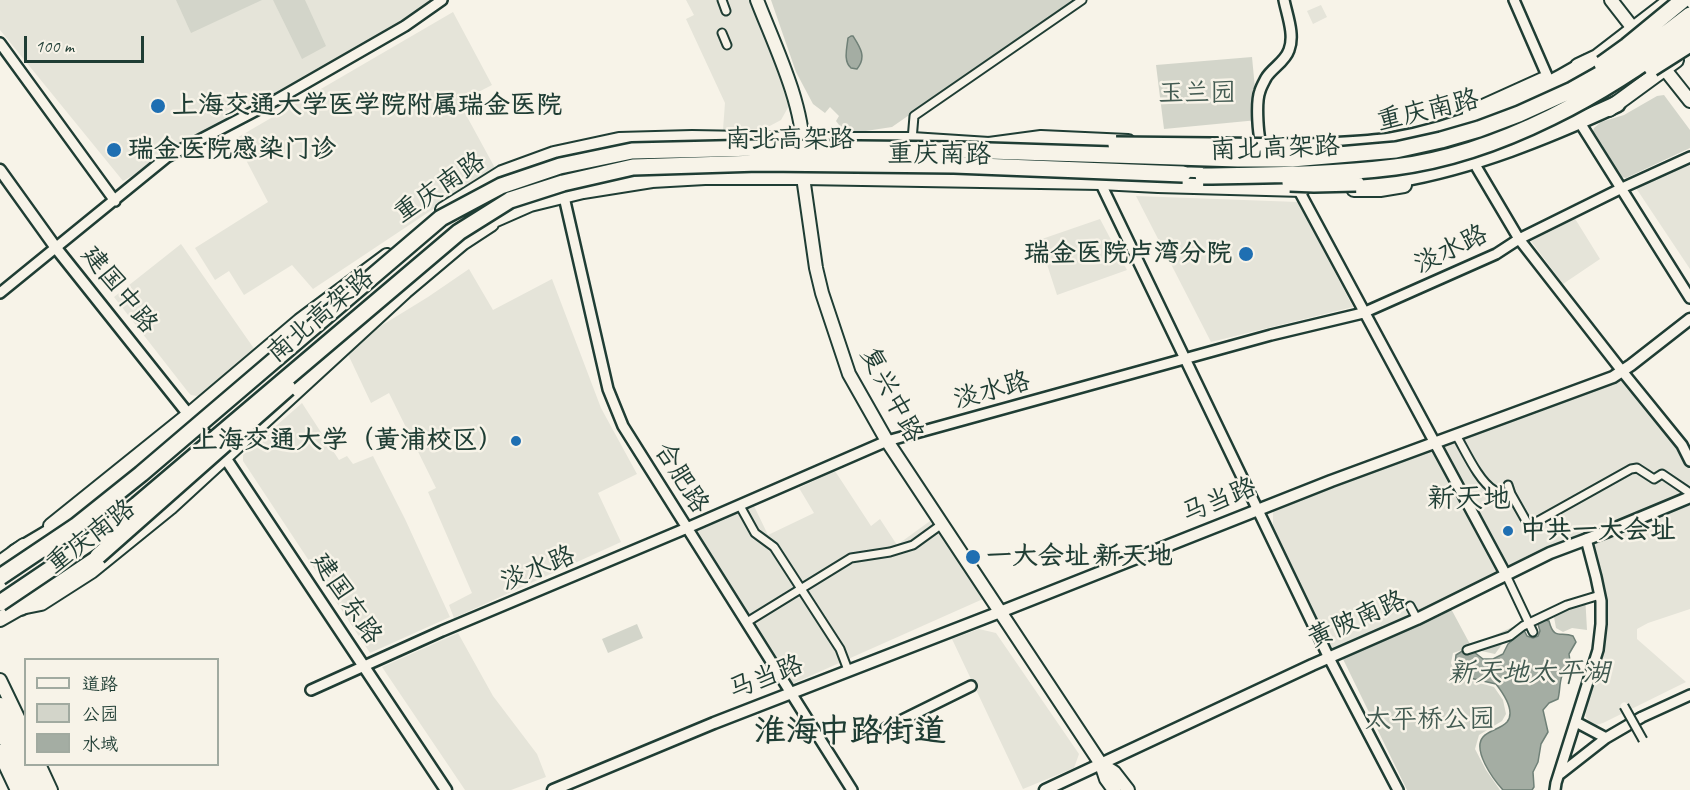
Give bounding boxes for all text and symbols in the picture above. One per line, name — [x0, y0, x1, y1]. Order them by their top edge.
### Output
scale bar — [27, 24, 147, 62]
text: 100 m — [35, 35, 74, 57]
park label: 玉兰园 — [1158, 78, 1236, 110]
street label: 重庆南路 — [1374, 84, 1482, 138]
place label: 上海交通大学医学院附属瑞金医院 — [172, 90, 562, 122]
marker: 上海交通大学医学院附属瑞金医院 — [149, 97, 167, 115]
street label: 南北高架路 — [725, 124, 855, 156]
street label: 南北高架路 — [1209, 131, 1341, 167]
place label: 瑞金医院感染门诊 — [128, 134, 336, 166]
street label: 重庆南路 — [887, 138, 991, 172]
marker: 瑞金医院感染门诊 — [105, 141, 123, 159]
street label: 重庆南路 — [388, 146, 492, 230]
street label: 淡水路 — [1409, 219, 1493, 281]
place label: 瑞金医院卢湾分院 — [1024, 238, 1232, 270]
street label: 建国中路 — [74, 240, 164, 340]
marker: 瑞金医院卢湾分院 — [1237, 245, 1255, 263]
street label: 南北高架路 — [261, 262, 381, 370]
street label: 复兴中路 — [853, 342, 929, 448]
street label: 淡水路 — [950, 366, 1034, 416]
place label: 上海交通大学（黄浦校区） — [192, 425, 504, 457]
marker: 上海交通大学（黄浦校区） — [509, 434, 523, 448]
street label: 合肥路 — [647, 437, 715, 519]
street label: 马当路 — [1177, 472, 1261, 530]
district label: 新天地 — [1427, 483, 1511, 517]
street label: 重庆南路 — [40, 493, 142, 581]
place label: 中共一大会址 — [1520, 515, 1676, 547]
marker: 中共一大会址 — [1501, 524, 1515, 538]
street label: 淡水路 — [496, 540, 580, 598]
place label: 一大会址·新天地 — [986, 541, 1173, 573]
street label: 建国东路 — [304, 547, 388, 651]
marker: 一大会址·新天地 — [964, 548, 982, 566]
street label: 黄陂南路 — [1303, 585, 1411, 655]
street label: 马当路 — [724, 649, 808, 707]
legend — [24, 658, 219, 766]
water label: 新天地太平湖 — [1448, 658, 1610, 690]
text: 道路 — [82, 673, 118, 695]
text: 公园 — [82, 703, 118, 725]
park label: 太平桥公园 — [1365, 704, 1495, 736]
district label: 淮海中路街道 — [754, 714, 946, 752]
text: 水域 — [82, 733, 118, 755]

